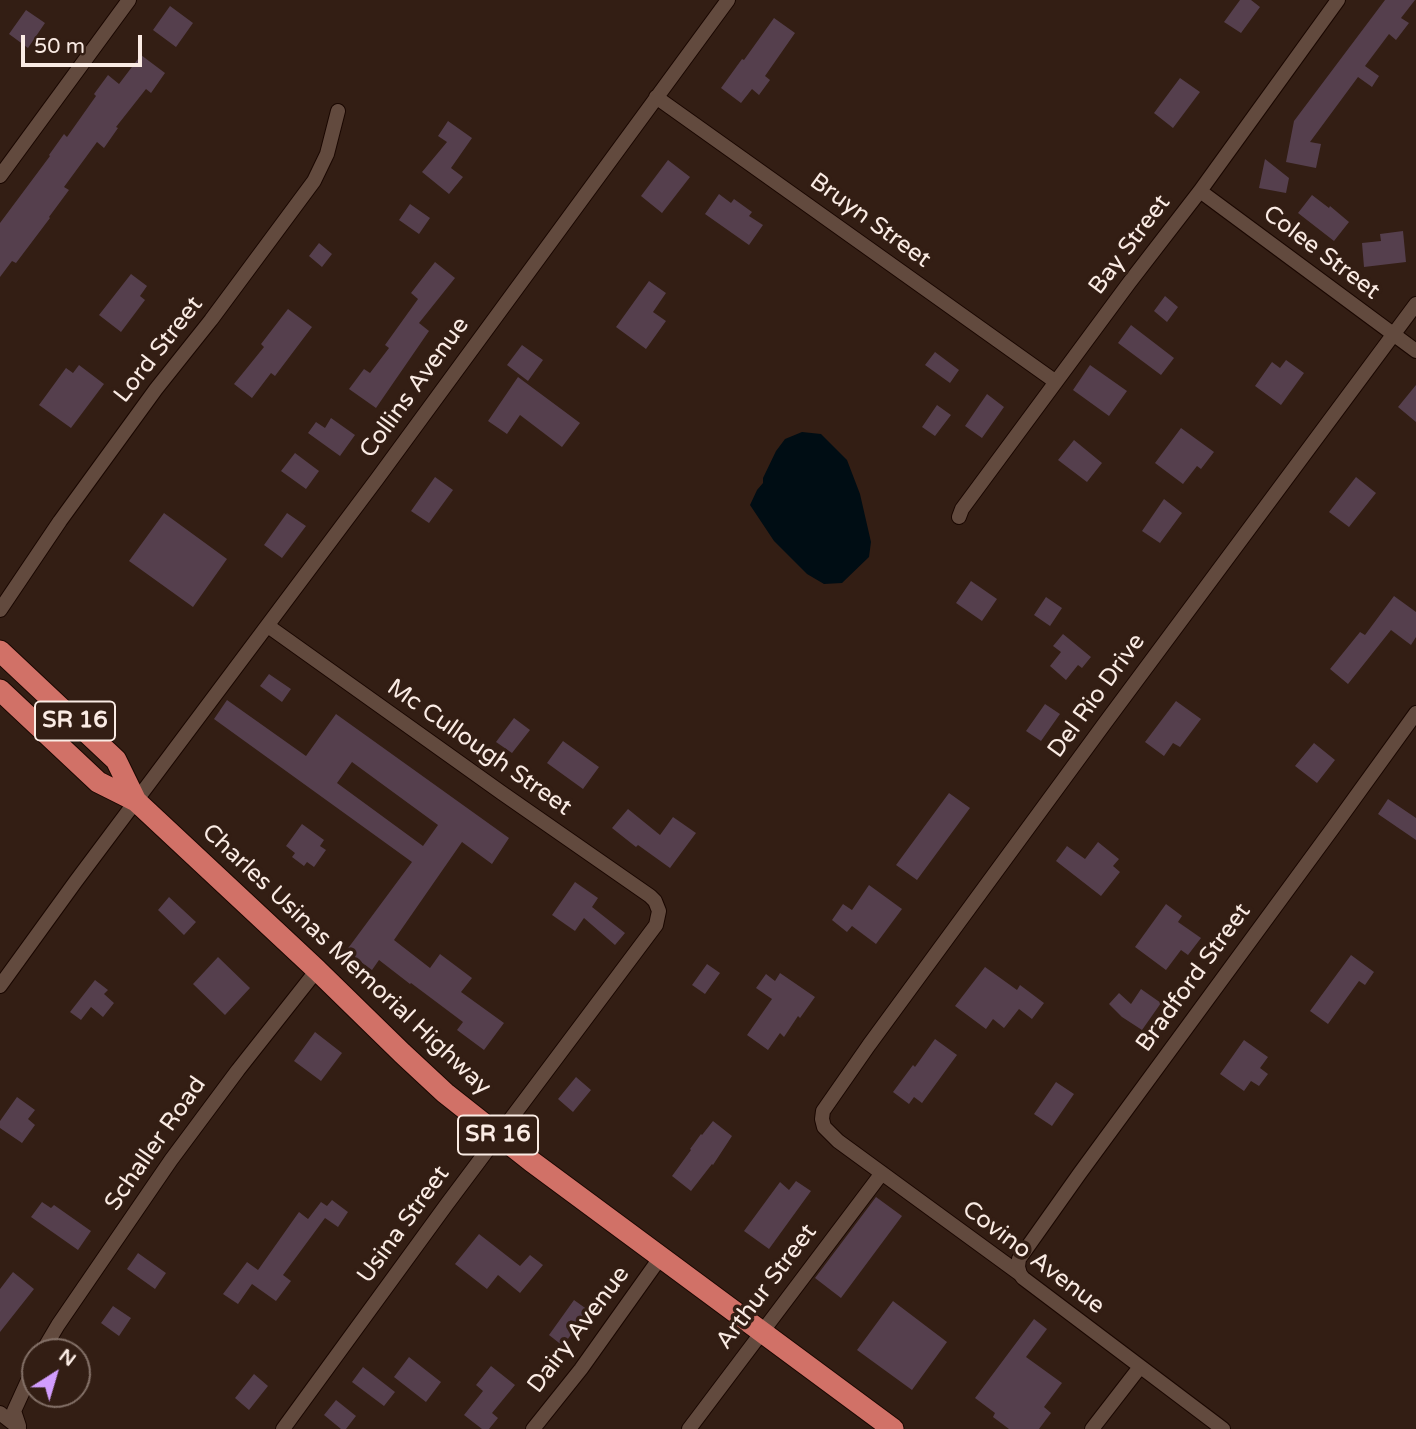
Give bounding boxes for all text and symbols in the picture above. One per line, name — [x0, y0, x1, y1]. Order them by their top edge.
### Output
scale bar — [24, 21, 145, 65]
text: 50 m — [34, 34, 85, 59]
street label: Bruyn Street — [804, 167, 936, 275]
street label: Bay Street — [1083, 189, 1177, 301]
street label: Colee Street — [1257, 200, 1385, 306]
street label: Lord Street — [108, 291, 210, 409]
street label: Collins Avenue — [354, 312, 476, 464]
street label: Del Rio Drive — [1042, 628, 1152, 764]
street label: Mc Cullough Street — [381, 673, 577, 823]
road number: SR 16 — [35, 702, 115, 740]
street label: Charles Usinas Memorial Highway — [195, 818, 497, 1102]
street label: Bradford Street — [1131, 898, 1257, 1058]
street label: Schaller Road — [99, 1071, 213, 1217]
road number: SR 16 — [458, 1116, 538, 1154]
street label: Usina Street — [352, 1161, 456, 1289]
street label: Covino Avenue — [956, 1195, 1110, 1321]
street label: Arthur Street — [711, 1219, 823, 1355]
street label: Dairy Avenue — [522, 1261, 636, 1399]
north arrow — [21, 1338, 91, 1408]
text: N — [55, 1344, 80, 1371]

